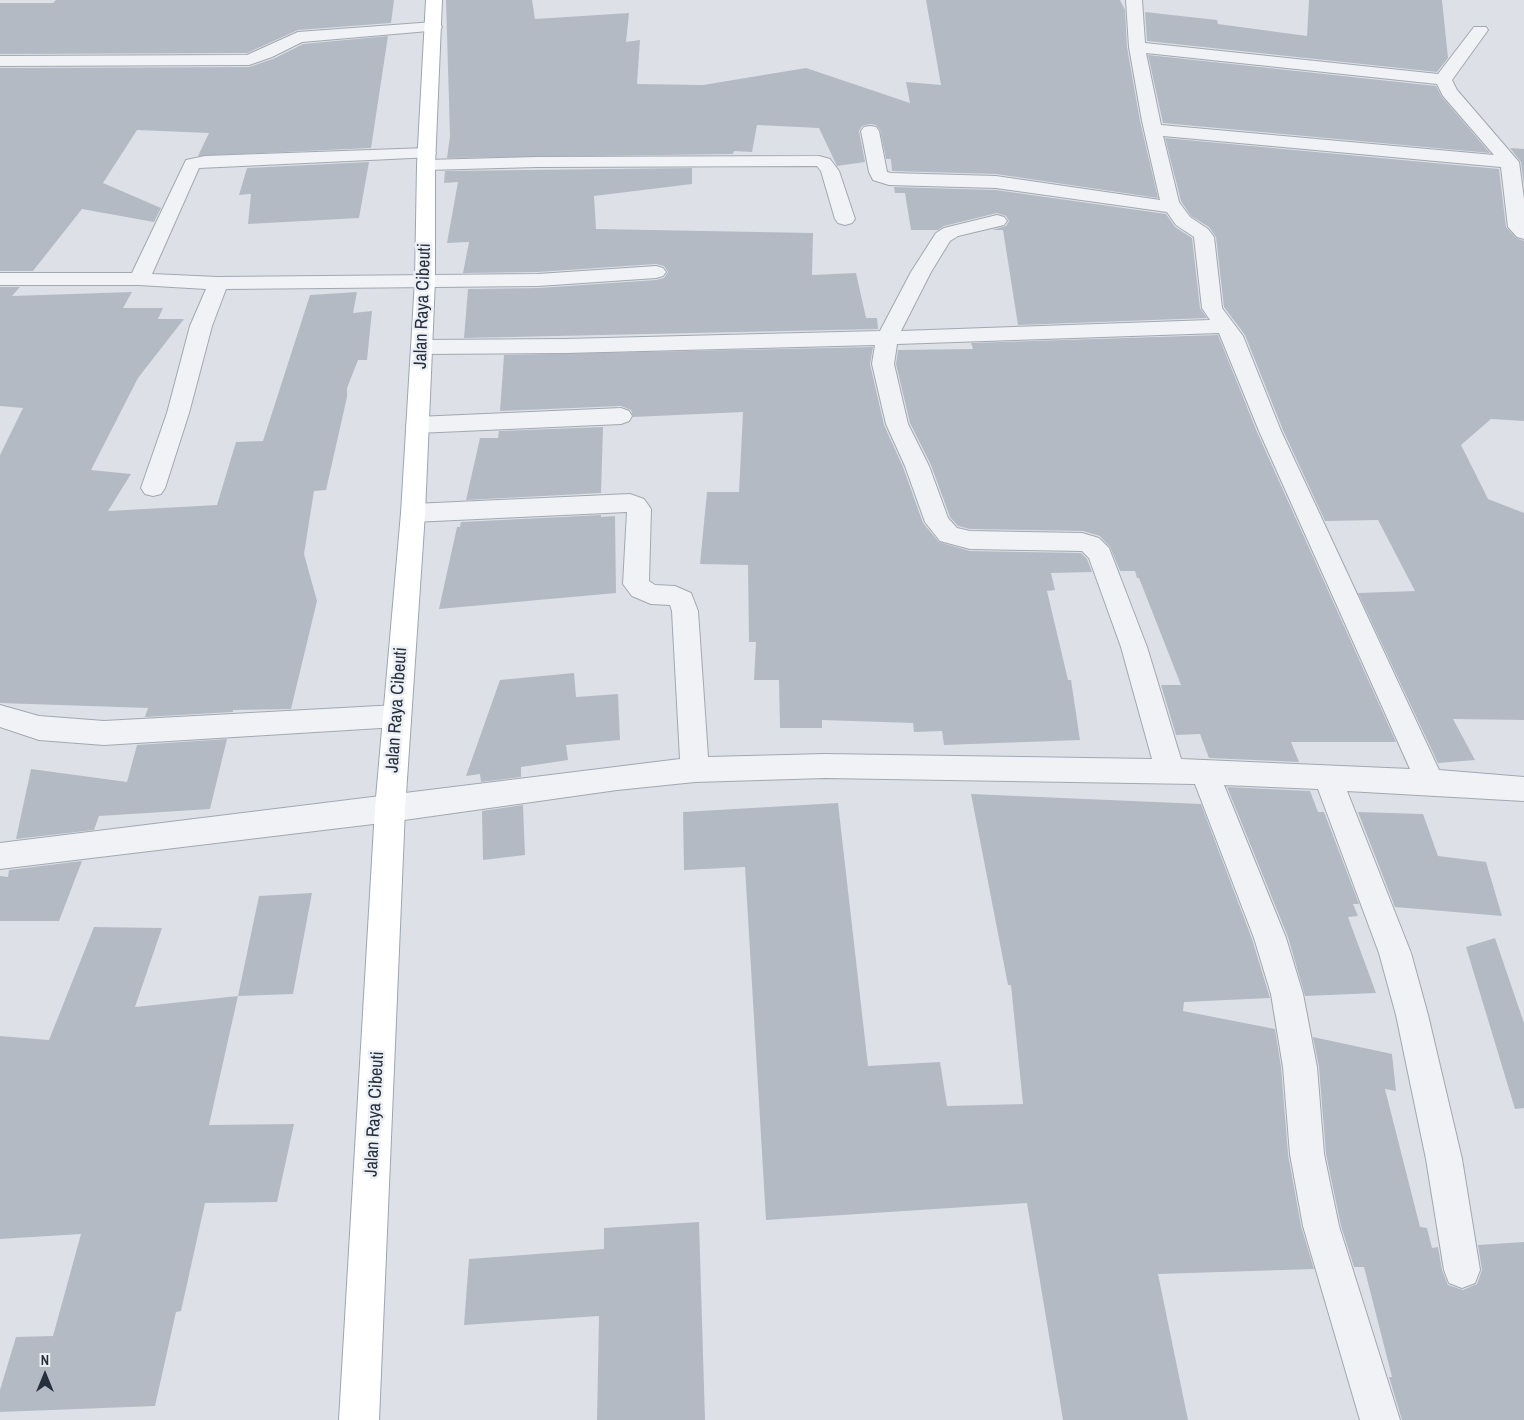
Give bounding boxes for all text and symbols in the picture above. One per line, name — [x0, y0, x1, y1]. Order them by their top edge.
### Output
street label: Jalan Raya Cibeuti — [410, 243, 436, 369]
street label: Jalan Raya Cibeuti — [382, 647, 412, 773]
street label: Jalan Raya Cibeuti — [361, 1051, 389, 1177]
north arrow — [20, 1350, 70, 1400]
text: N — [41, 1351, 49, 1369]

